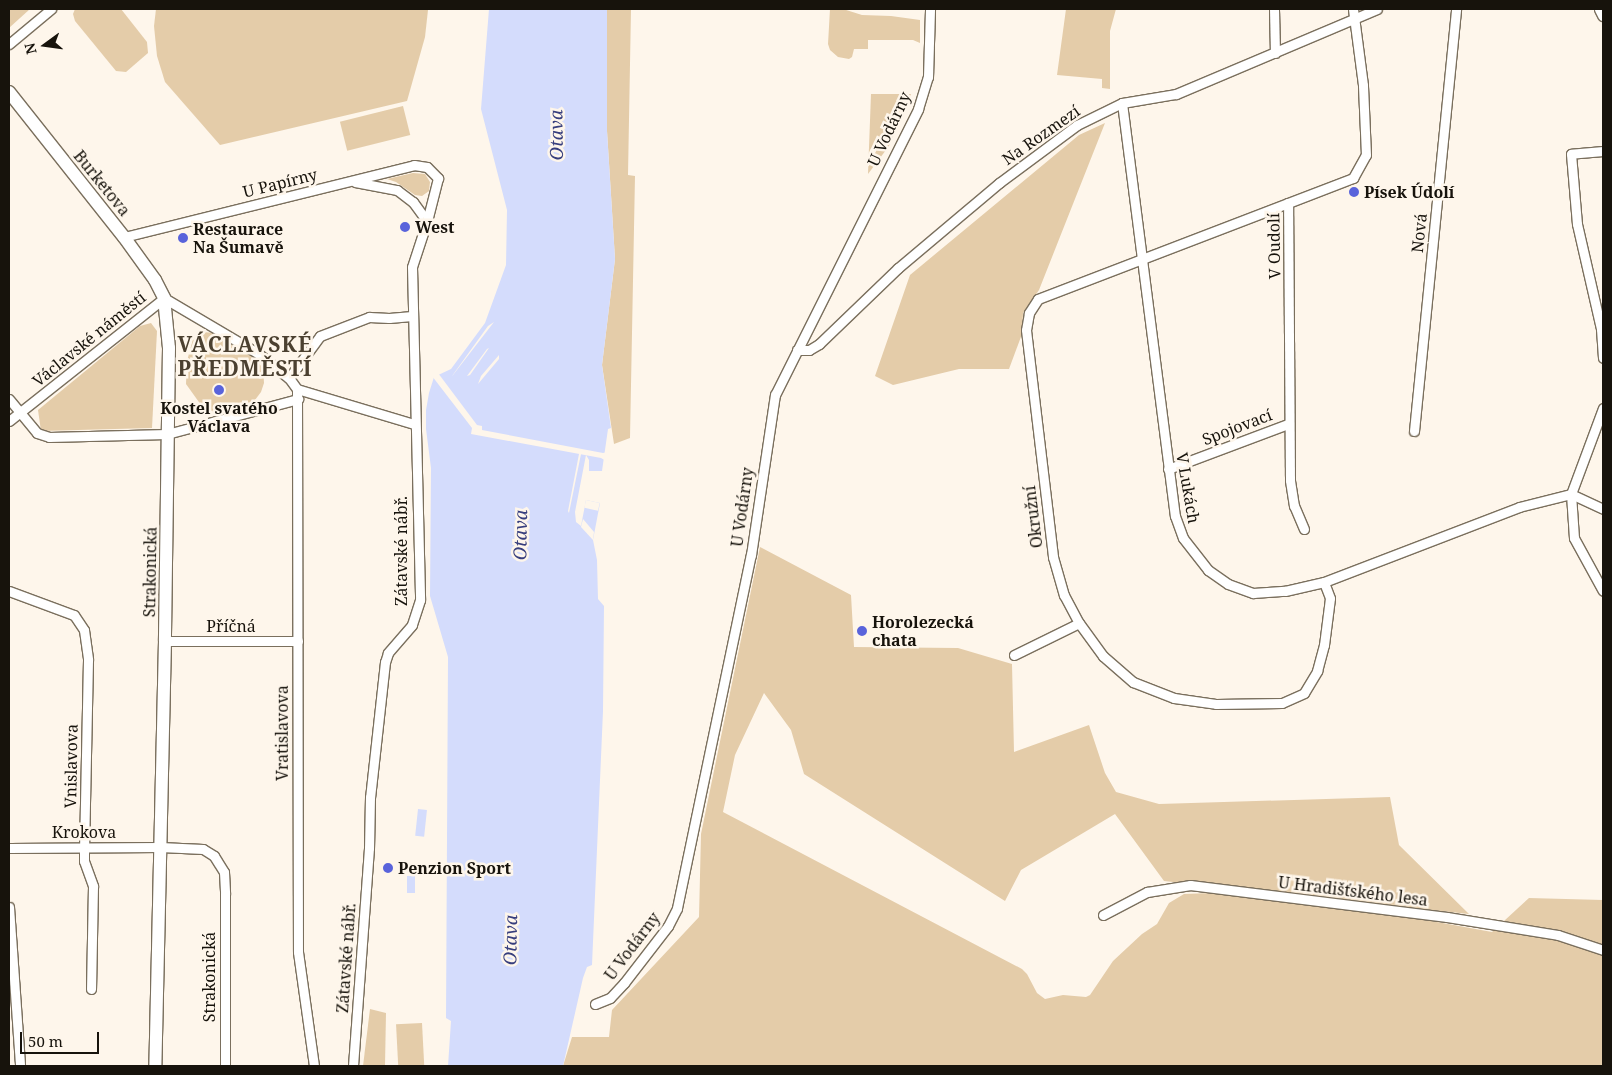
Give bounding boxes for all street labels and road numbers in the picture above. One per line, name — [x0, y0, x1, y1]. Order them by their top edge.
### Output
street label: U Vodárny — [863, 89, 915, 169]
street label: Na Rozmezí — [999, 101, 1083, 169]
street label: Burketova — [70, 146, 134, 220]
street label: U Papírny — [241, 165, 319, 201]
street label: Nová — [1407, 212, 1431, 254]
street label: V Oudolí — [1264, 213, 1284, 279]
street label: Václavské náměstí — [29, 288, 149, 390]
street label: Spojovací — [1199, 405, 1275, 449]
street label: V Lukách — [1172, 451, 1204, 525]
street label: U Vodárny — [727, 466, 757, 548]
street label: Okružní — [1020, 485, 1046, 549]
street label: Zátavské nábř. — [391, 496, 411, 606]
street label: Strakonická — [140, 527, 160, 617]
street label: Příčná — [206, 616, 256, 636]
street label: Vratislavova — [272, 685, 292, 781]
street label: Vnislavova — [61, 724, 81, 808]
street label: Krokova — [52, 822, 116, 842]
street label: U Hradišťského lesa — [1277, 872, 1429, 910]
street label: Zátavské nábř. — [333, 902, 359, 1014]
street label: U Vodárny — [600, 908, 664, 984]
street label: Strakonická — [199, 932, 219, 1022]

